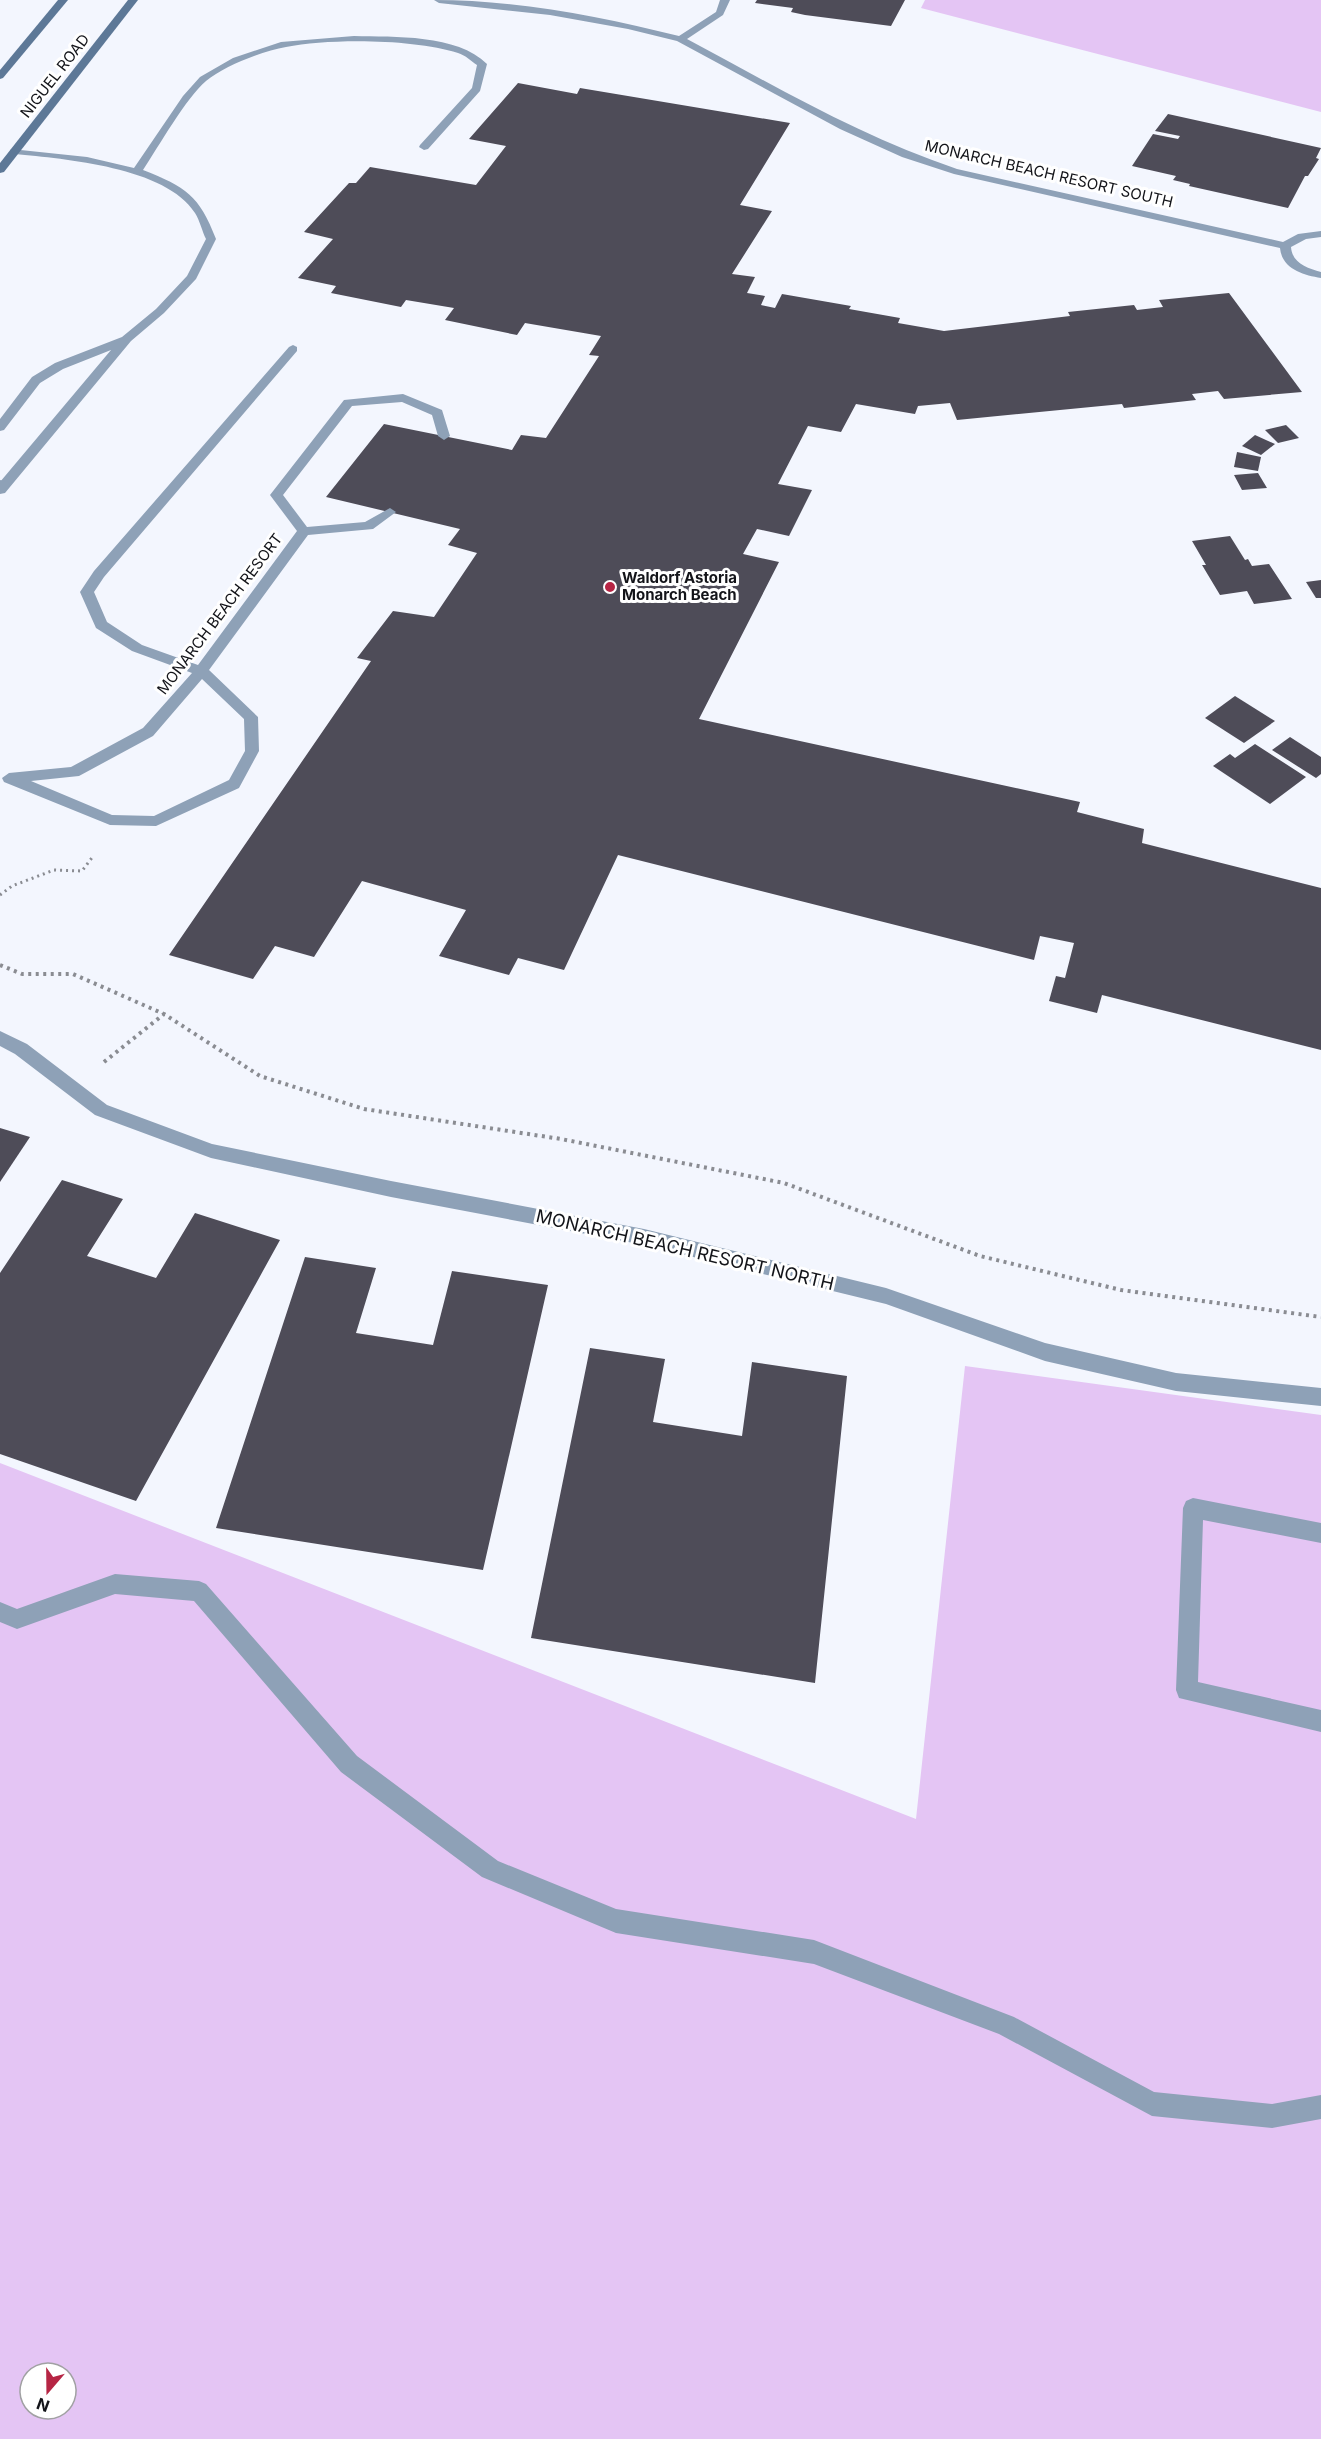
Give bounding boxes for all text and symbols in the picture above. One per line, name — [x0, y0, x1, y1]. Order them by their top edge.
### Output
street label: NIGUEL ROAD — [16, 30, 93, 121]
street label: MONARCH BEACH RESORT SOUTH — [923, 136, 1175, 211]
street label: MONARCH BEACH RESORT — [153, 529, 286, 698]
place label: Waldorf Astoria Monarch Beach — [622, 568, 737, 604]
marker: Waldorf Astoria Monarch Beach — [603, 580, 617, 594]
street label: MONARCH BEACH RESORT NORTH — [534, 1205, 836, 1294]
north arrow — [18, 2361, 78, 2421]
text: N — [34, 2394, 52, 2417]

